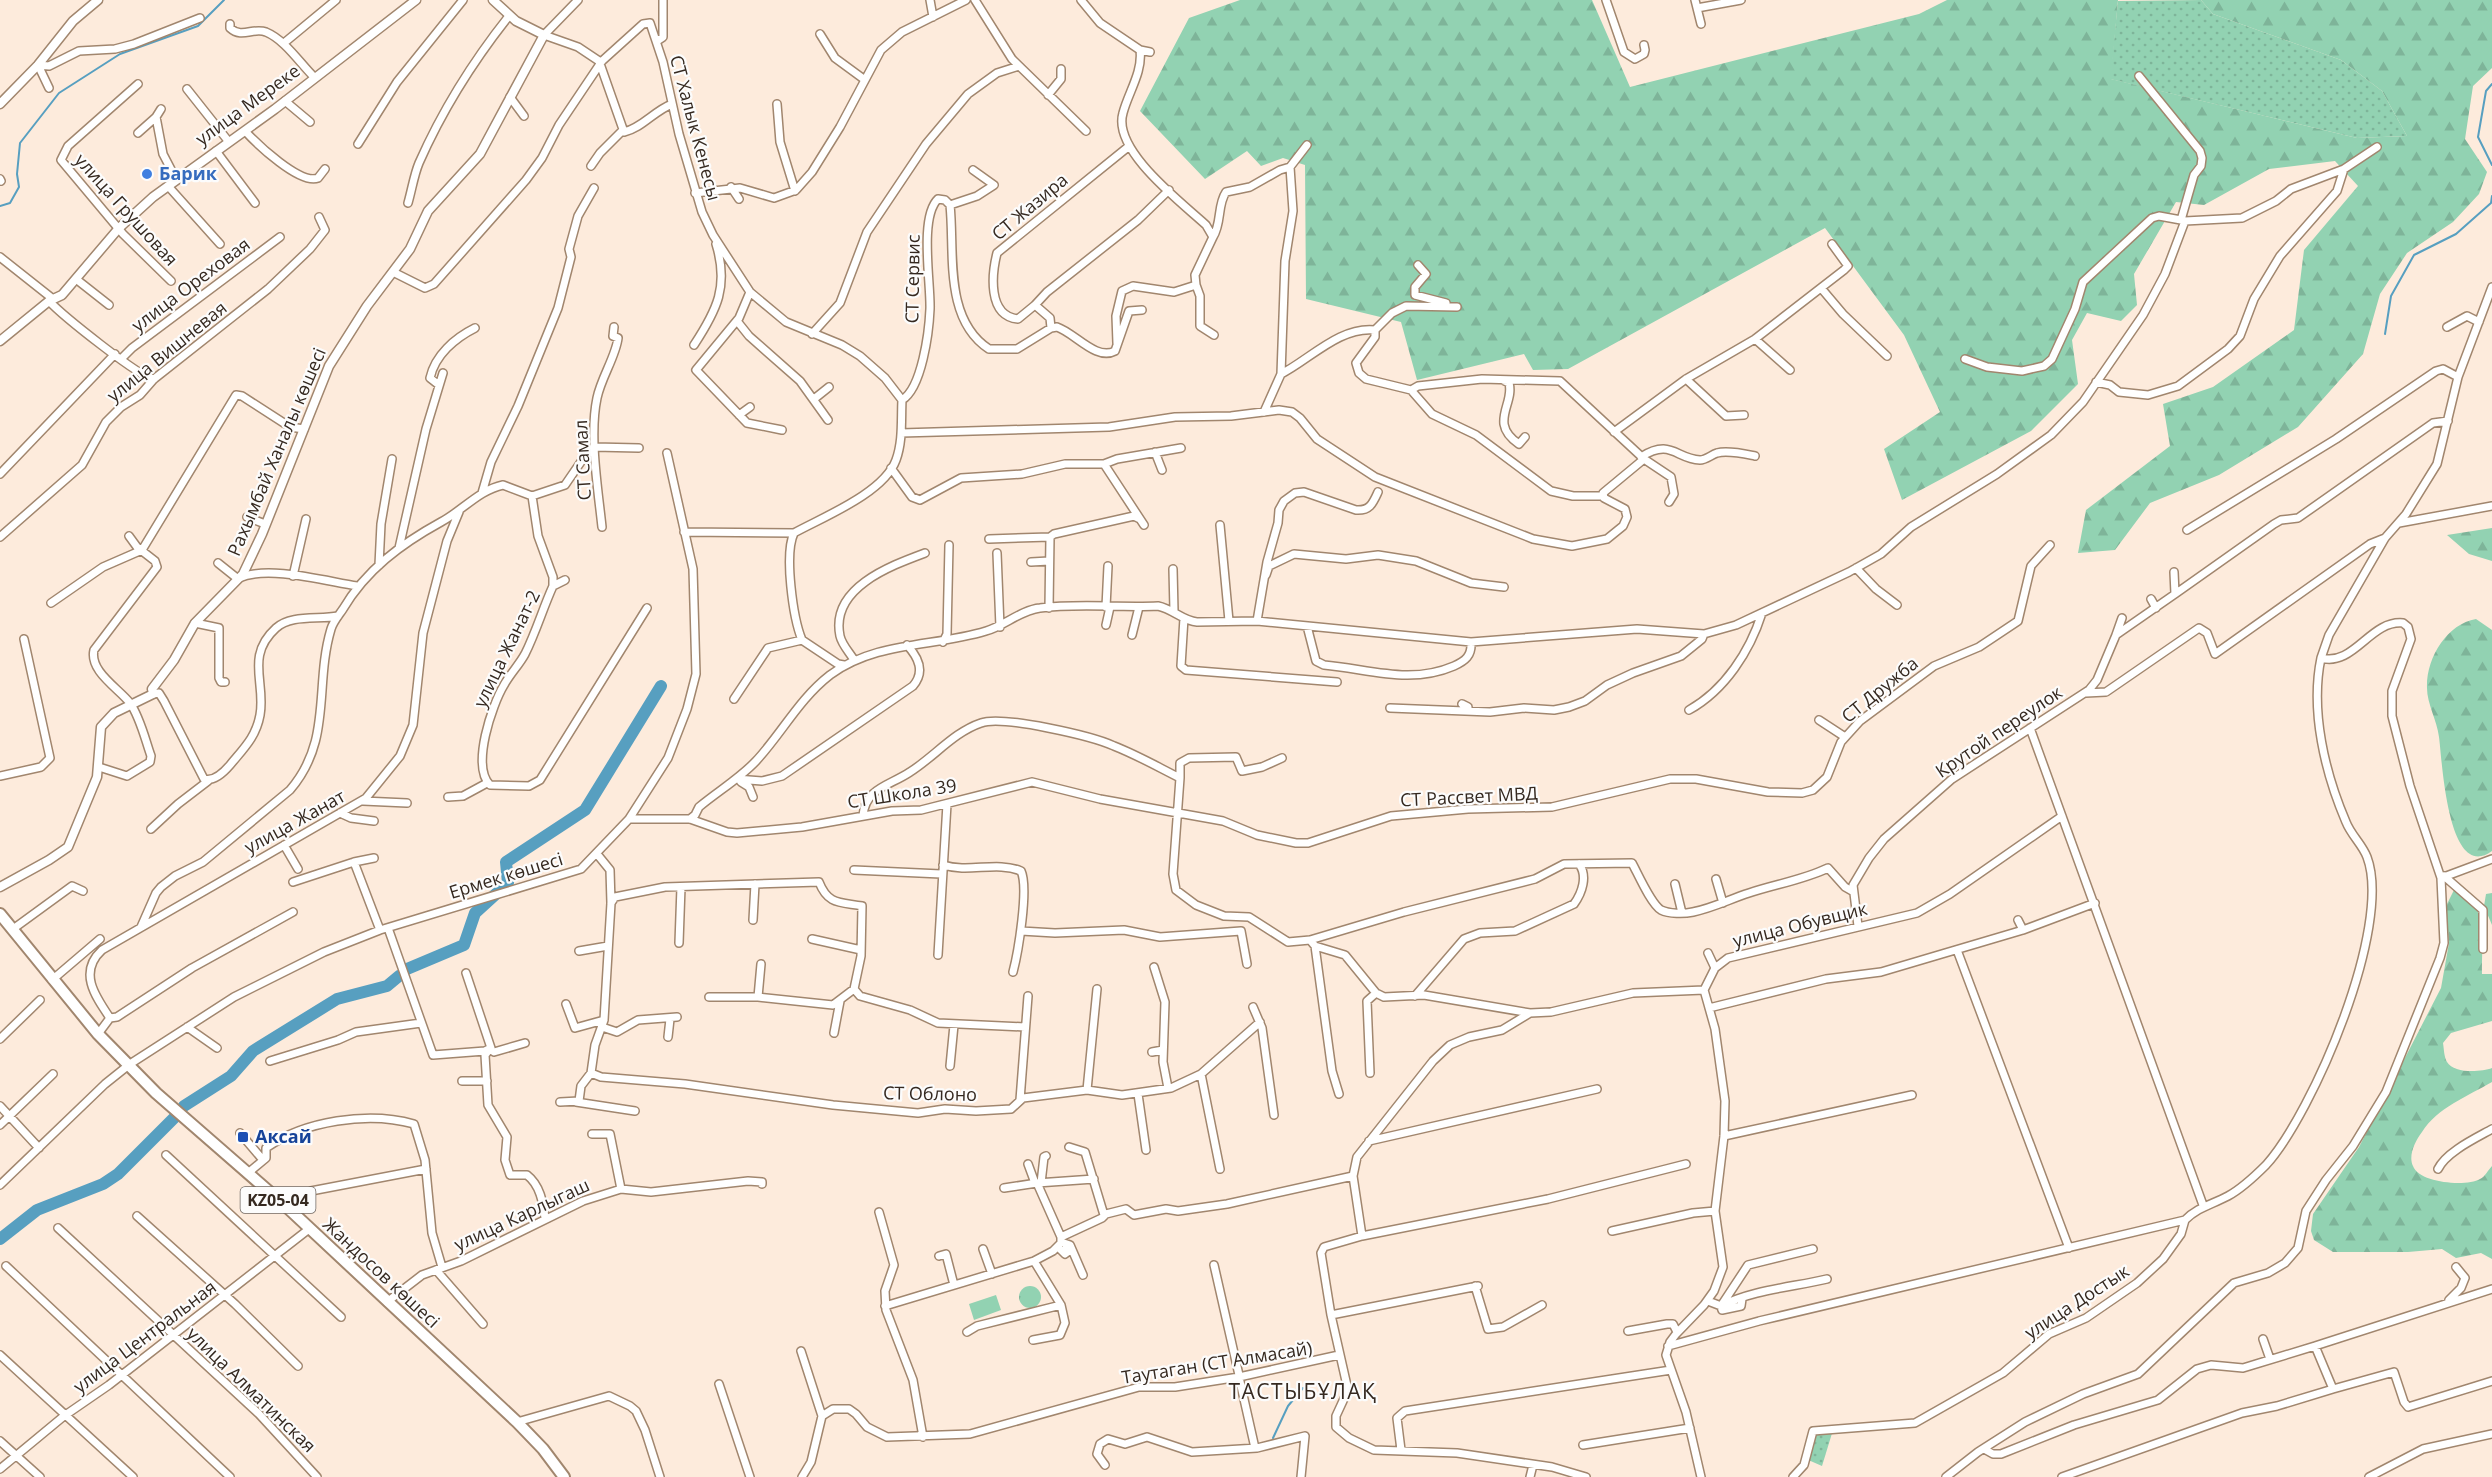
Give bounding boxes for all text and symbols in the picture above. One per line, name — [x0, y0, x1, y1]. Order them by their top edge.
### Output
street label: СТ Халык Кенесы — [665, 52, 727, 203]
street label: улица Мереке — [190, 58, 304, 150]
street label: улица Грушовая — [70, 148, 184, 271]
place label: Барик — [159, 161, 218, 185]
marker: Барик — [140, 167, 154, 181]
street label: СТ Жазира — [986, 167, 1072, 245]
street label: улица Ореховая — [126, 232, 254, 337]
street label: СТ Сервис — [899, 234, 925, 324]
street label: улица Вишневая — [101, 295, 231, 407]
street label: Рахымбай Ханалы көшесі — [221, 344, 331, 559]
street label: СТ Самал — [568, 419, 596, 501]
street label: улица Жанат-2 — [467, 586, 545, 711]
street label: СТ Дружба — [1836, 651, 1923, 728]
street label: Крутой переулок — [1930, 679, 2067, 783]
street label: СТ Школа 39 — [846, 773, 958, 813]
street label: СТ Рассвет МВД — [1400, 780, 1538, 812]
street label: улица Жанат — [240, 783, 350, 859]
street label: Ермек көшесі — [446, 846, 566, 904]
street label: улица Обувщик — [1730, 896, 1870, 952]
street label: СТ Облоно — [883, 1080, 977, 1106]
place label: Аксай — [255, 1124, 312, 1148]
marker: Аксай — [236, 1130, 250, 1144]
street label: улица Карлыгаш — [450, 1172, 593, 1256]
road number: KZ05-04 — [240, 1187, 316, 1213]
street label: Жандосов көшесі — [318, 1212, 445, 1333]
street label: улица Достык — [2020, 1258, 2134, 1344]
street label: улица Центральная — [68, 1274, 221, 1398]
street label: улица Алматинская — [182, 1321, 321, 1457]
street label: Таутаган (СТ Алмасай) — [1120, 1335, 1314, 1389]
district label: ТАСТЫБҰЛАҚ — [1229, 1377, 1377, 1405]

